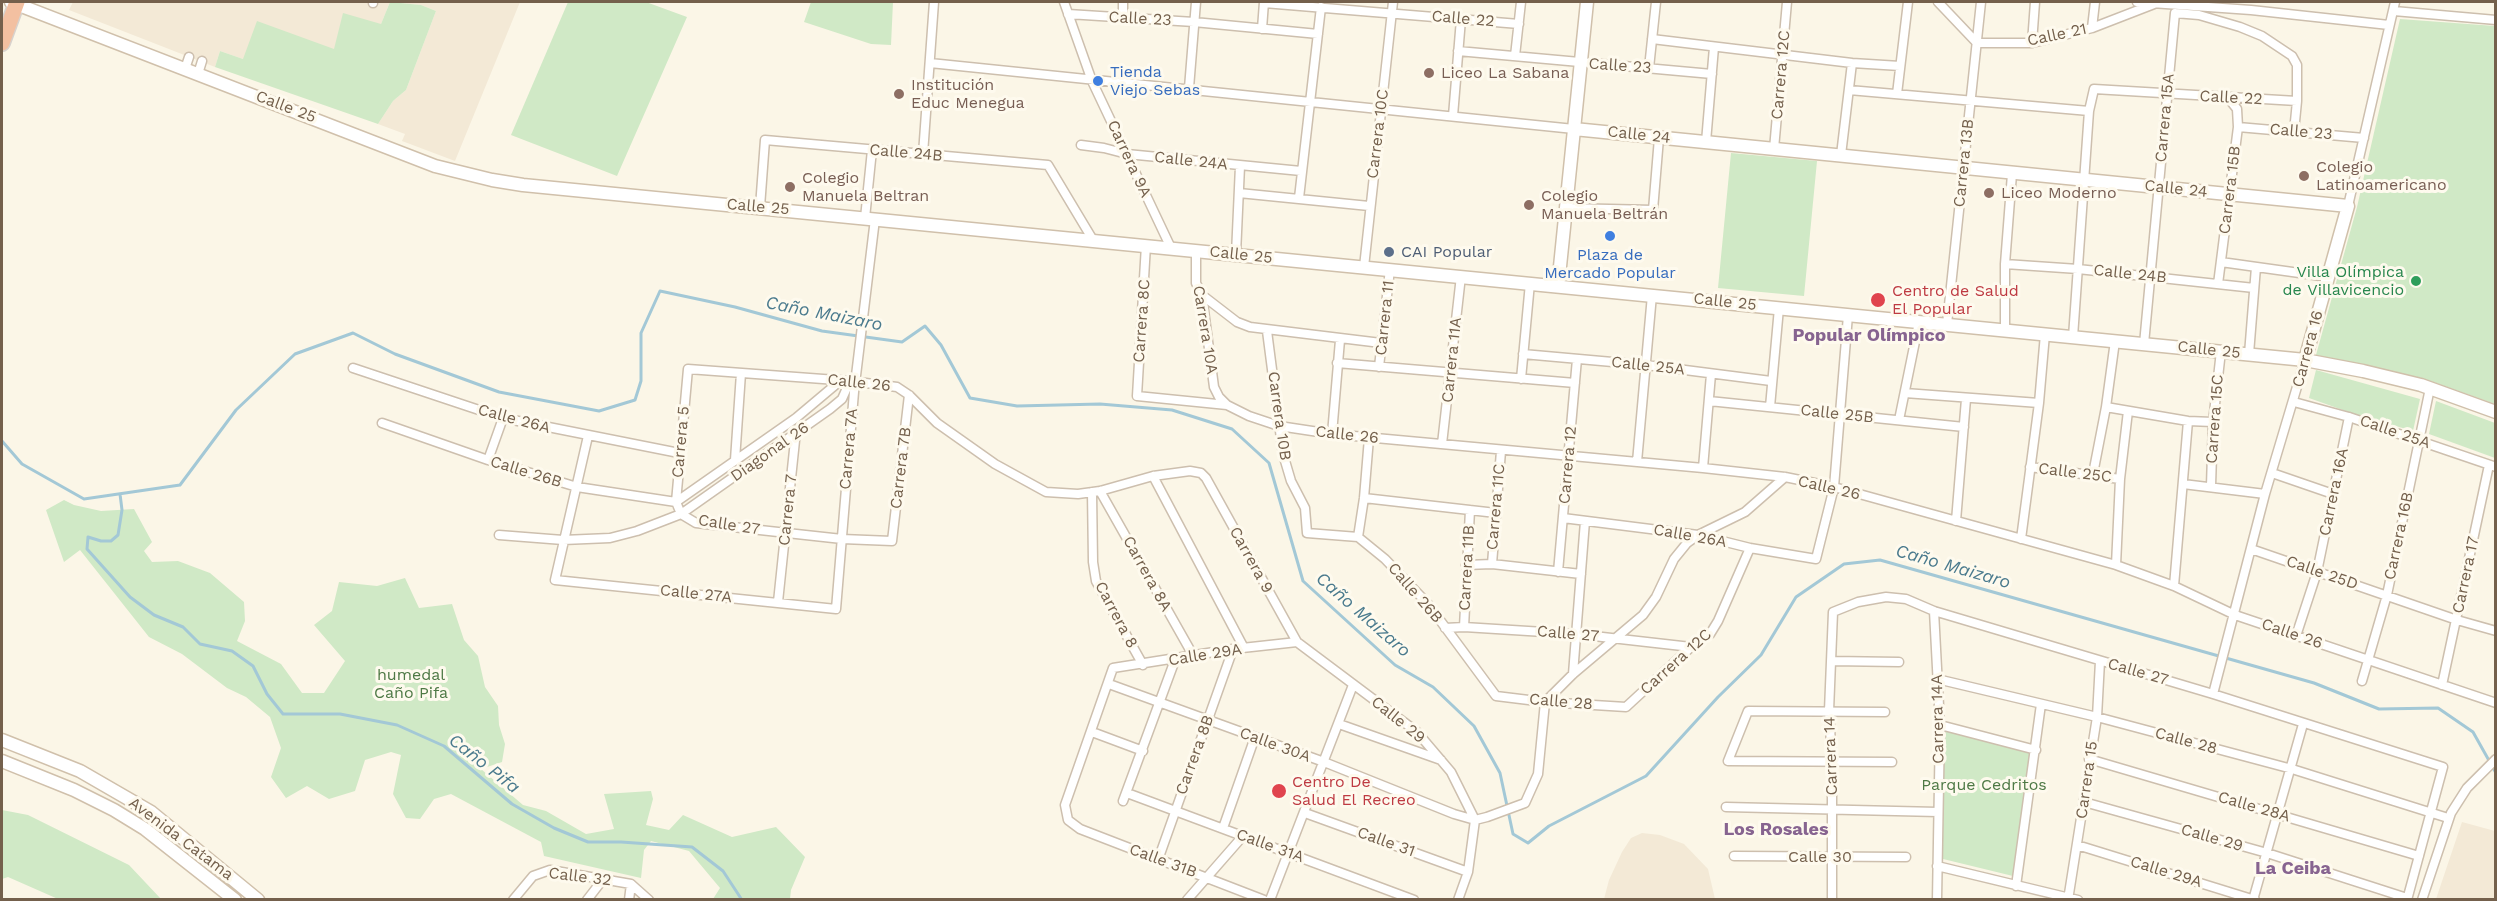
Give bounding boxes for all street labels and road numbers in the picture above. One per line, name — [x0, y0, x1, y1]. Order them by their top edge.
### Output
street label: Calle 22 — [1431, 7, 1495, 31]
street label: Calle 23 — [1108, 8, 1172, 30]
street label: Calle 21 — [2026, 19, 2088, 51]
street label: Carrera 12C — [1768, 30, 1794, 120]
street label: Calle 23 — [1588, 54, 1652, 78]
street label: Carrera 15A — [2152, 73, 2178, 163]
street label: Calle 25 — [253, 87, 319, 127]
street label: Calle 22 — [2199, 87, 2263, 109]
street label: Carrera 10C — [1363, 88, 1393, 180]
street label: Carrera 9A — [1103, 117, 1155, 201]
street label: Carrera 13B — [1950, 118, 1978, 208]
street label: Calle 23 — [2269, 120, 2333, 144]
street label: Calle 24 — [1607, 122, 1671, 148]
street label: Calle 24B — [869, 140, 943, 166]
street label: Carrera 15B — [2215, 145, 2245, 235]
street label: Calle 24A — [1153, 148, 1229, 174]
street label: Calle 24 — [2144, 176, 2208, 202]
street label: Calle 25 — [726, 195, 790, 219]
street label: Calle 25 — [1209, 242, 1273, 268]
street label: Calle 24B — [2092, 261, 2168, 287]
street label: Carrera 8C — [1130, 279, 1154, 363]
street label: Carrera 11 — [1372, 280, 1398, 356]
street label: Carrera 10A — [1189, 284, 1221, 376]
street label: Calle 25 — [1693, 289, 1757, 315]
street label: Carrera 16 — [2289, 308, 2327, 390]
street label: Carrera 11A — [1438, 316, 1466, 404]
street label: Calle 25 — [2177, 337, 2241, 363]
street label: Calle 25A — [1610, 353, 1686, 379]
street label: Calle 26 — [826, 370, 892, 396]
street label: Carrera 10B — [1263, 370, 1295, 462]
street label: Carrera 15C — [2202, 374, 2228, 464]
street label: Calle 26A — [476, 400, 552, 438]
street label: Calle 25B — [1799, 401, 1875, 427]
street label: Carrera 5 — [668, 405, 694, 479]
street label: Carrera 7A — [836, 408, 862, 490]
street label: Calle 25A — [2357, 411, 2433, 453]
street label: Diagonal 26 — [727, 418, 813, 486]
street label: Calle 26 — [1314, 422, 1380, 448]
street label: Carrera 12 — [1555, 425, 1581, 505]
street label: Carrera 7B — [886, 426, 916, 510]
street label: Carrera 16A — [2315, 446, 2353, 538]
street label: Calle 26B — [488, 452, 564, 492]
street label: Calle 25C — [2037, 459, 2113, 487]
street label: Carrera 11C — [1483, 463, 1509, 551]
street label: Calle 26 — [1796, 471, 1862, 505]
street label: Carrera 7 — [775, 473, 801, 547]
street label: Carrera 16B — [2380, 490, 2418, 582]
street label: Calle 27 — [697, 511, 761, 539]
street label: Calle 26A — [1652, 520, 1728, 552]
street label: Carrera 9 — [1225, 524, 1277, 596]
street label: Carrera 11B — [1455, 525, 1479, 611]
street label: Carrera 8A — [1118, 533, 1176, 615]
street label: Carrera 17 — [2448, 535, 2484, 615]
street label: Calle 25D — [2284, 552, 2360, 594]
street label: Calle 26B — [1383, 559, 1447, 627]
street label: Carrera 8 — [1090, 578, 1142, 652]
street label: Calle 27A — [659, 581, 733, 607]
street label: Calle 26 — [2259, 615, 2325, 653]
street label: Calle 27 — [1536, 622, 1600, 646]
street label: Carrera 12C — [1636, 625, 1716, 699]
street label: Calle 29A — [1167, 640, 1243, 670]
street label: Calle 27 — [2105, 654, 2171, 690]
street label: Carrera 14A — [1928, 674, 1948, 764]
street label: Calle 28 — [1528, 690, 1594, 714]
street label: Calle 29 — [1367, 692, 1429, 748]
street label: Carrera 8B — [1172, 713, 1218, 797]
street label: Carrera 14 — [1820, 716, 1842, 796]
street label: Calle 30A — [1237, 723, 1313, 767]
street label: Calle 28 — [2153, 723, 2219, 759]
street label: Carrera 15 — [2072, 740, 2102, 820]
street label: Calle 28A — [2216, 788, 2292, 826]
street label: Avenida Catama — [125, 793, 237, 885]
street label: Calle 29 — [2179, 820, 2245, 856]
street label: Calle 31 — [1354, 823, 1418, 861]
street label: Calle 31A — [1234, 825, 1306, 867]
street label: Calle 31B — [1127, 840, 1199, 882]
street label: Calle 30 — [1788, 847, 1852, 867]
street label: Calle 29A — [2128, 852, 2204, 892]
street label: Calle 32 — [547, 864, 613, 890]

